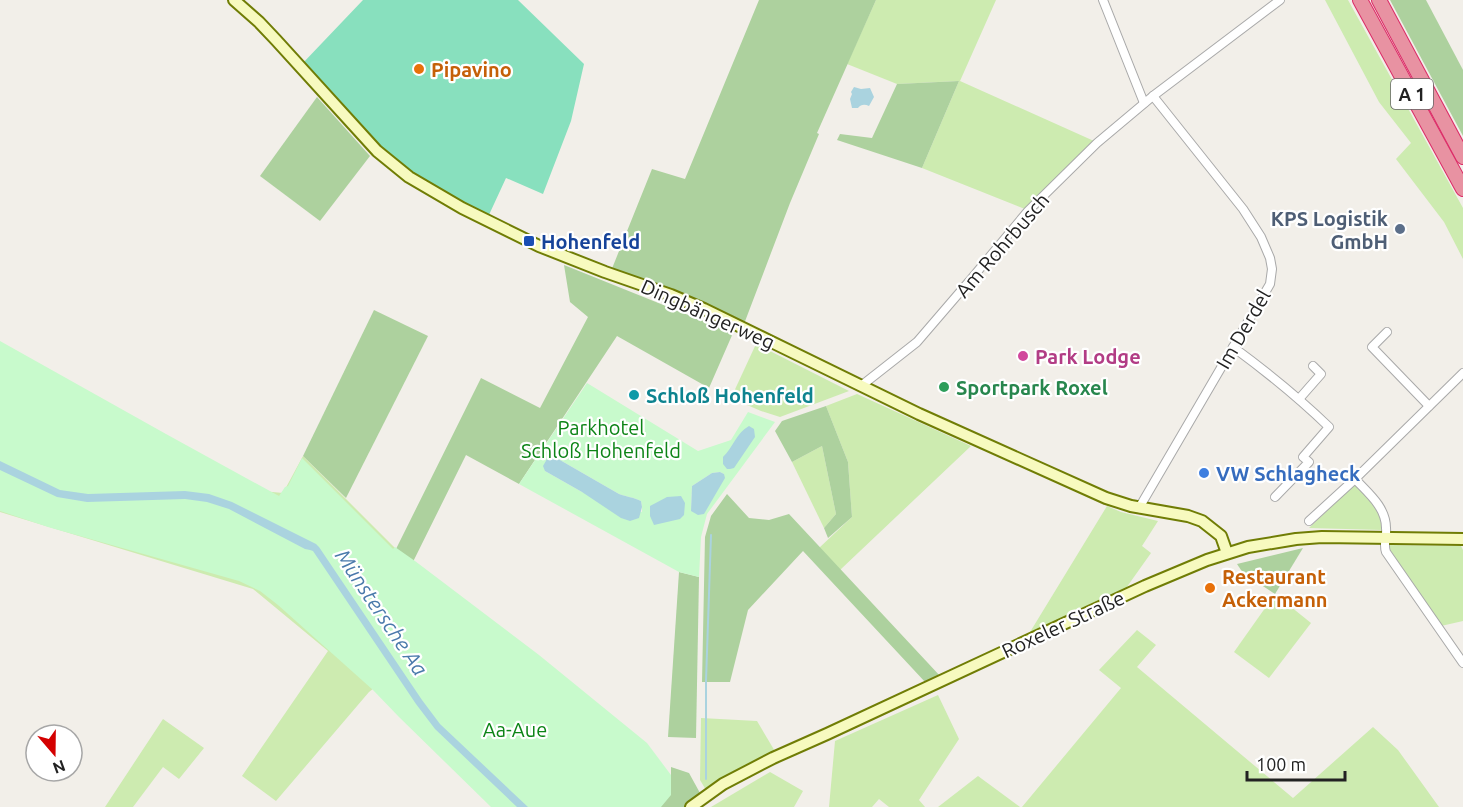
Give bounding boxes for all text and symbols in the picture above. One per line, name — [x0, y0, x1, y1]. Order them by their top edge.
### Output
place label: Pipavino — [431, 58, 512, 81]
marker: Pipavino — [412, 62, 426, 76]
road number: A 1 — [1391, 79, 1433, 109]
street label: Am Rohrbusch — [951, 188, 1053, 302]
place label: KPS Logistik GmbH — [1271, 207, 1388, 253]
marker: KPS Logistik GmbH — [1393, 222, 1407, 236]
place label: Hohenfeld — [541, 230, 640, 253]
marker: Hohenfeld — [522, 234, 536, 248]
street label: Dingbängerweg — [638, 274, 778, 354]
street label: Im Derdel — [1211, 285, 1275, 373]
place label: Park Lodge — [1035, 345, 1141, 368]
marker: Park Lodge — [1016, 349, 1030, 363]
place label: Sportpark Roxel — [956, 376, 1108, 399]
marker: Sportpark Roxel — [937, 380, 951, 394]
place label: Schloß Hohenfeld — [646, 384, 814, 407]
marker: Schloß Hohenfeld — [627, 388, 641, 402]
park label: Parkhotel Schloß Hohenfeld — [521, 416, 681, 462]
place label: VW Schlagheck — [1216, 462, 1360, 485]
marker: VW Schlagheck — [1197, 466, 1211, 480]
water label: Münstersche Aa — [331, 544, 433, 680]
place label: Restaurant Ackermann — [1222, 565, 1328, 611]
marker: Restaurant Ackermann — [1203, 581, 1217, 595]
street label: Roxeler Straße — [998, 586, 1128, 662]
park label: Aa-Aue — [483, 718, 547, 741]
north arrow — [24, 723, 84, 783]
scale bar — [1247, 744, 1344, 782]
text: 100 m — [1256, 754, 1306, 774]
text: N — [50, 757, 68, 778]

